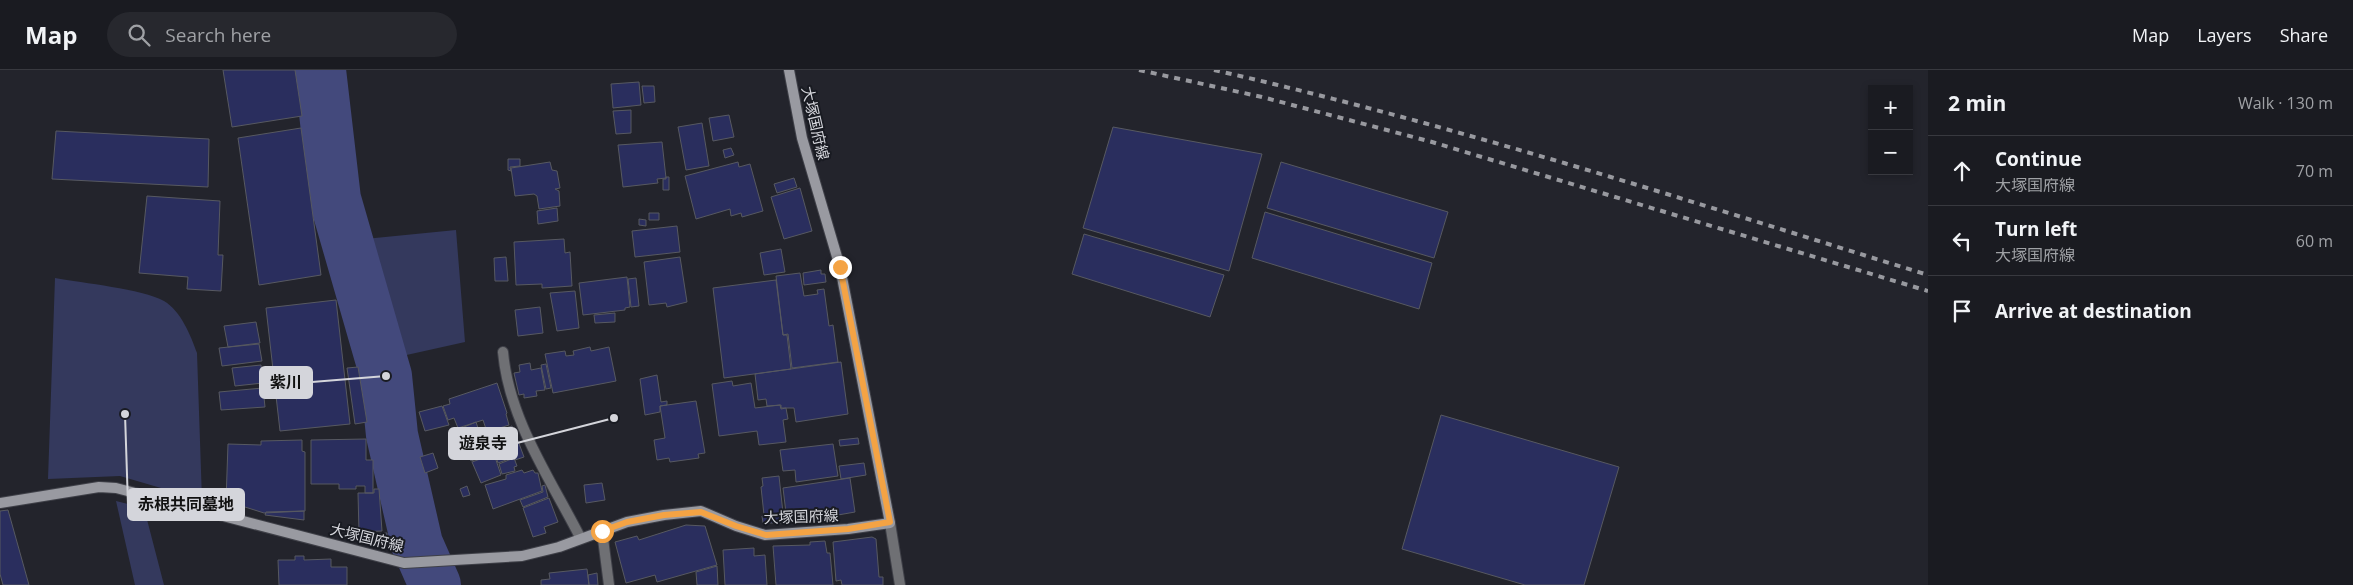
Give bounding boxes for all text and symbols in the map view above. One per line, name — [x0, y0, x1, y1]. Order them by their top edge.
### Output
search box — [107, 12, 457, 57]
text: Map — [25, 18, 77, 51]
icon: search — [125, 21, 153, 49]
text: Search here — [165, 22, 271, 48]
text: Map — [2132, 23, 2169, 47]
text: Layers — [2197, 23, 2252, 47]
text: Share — [2280, 23, 2328, 47]
street label: 大塚国府線 — [798, 84, 834, 162]
map controls — [1868, 85, 1913, 175]
button: + — [1868, 85, 1913, 130]
text: 2 min — [1948, 89, 2006, 117]
text: Walk · 130 m — [2238, 92, 2333, 114]
button: − — [1868, 130, 1913, 175]
text: Continue — [1995, 146, 2082, 172]
icon: ahead — [1948, 157, 1976, 185]
text: 70 m — [2296, 160, 2333, 182]
text: 大塚国府線 — [1995, 174, 2075, 196]
text: Turn left — [1995, 216, 2077, 242]
icon: left — [1948, 227, 1976, 255]
text: 60 m — [2296, 230, 2333, 252]
text: 大塚国府線 — [1995, 244, 2075, 266]
route end — [829, 256, 852, 279]
icon: arrive — [1948, 297, 1976, 325]
text: Arrive at destination — [1995, 298, 2192, 324]
callout: 紫川 — [260, 367, 312, 398]
text: 紫川 — [270, 371, 302, 393]
callout: 遊泉寺 — [449, 428, 517, 459]
text: 遊泉寺 — [459, 432, 507, 454]
callout: 赤根共同墓地 — [128, 489, 244, 520]
text: 赤根共同墓地 — [138, 493, 234, 515]
street label: 大塚国府線 — [763, 505, 839, 527]
street label: 大塚国府線 — [328, 518, 406, 556]
route start — [591, 520, 614, 543]

